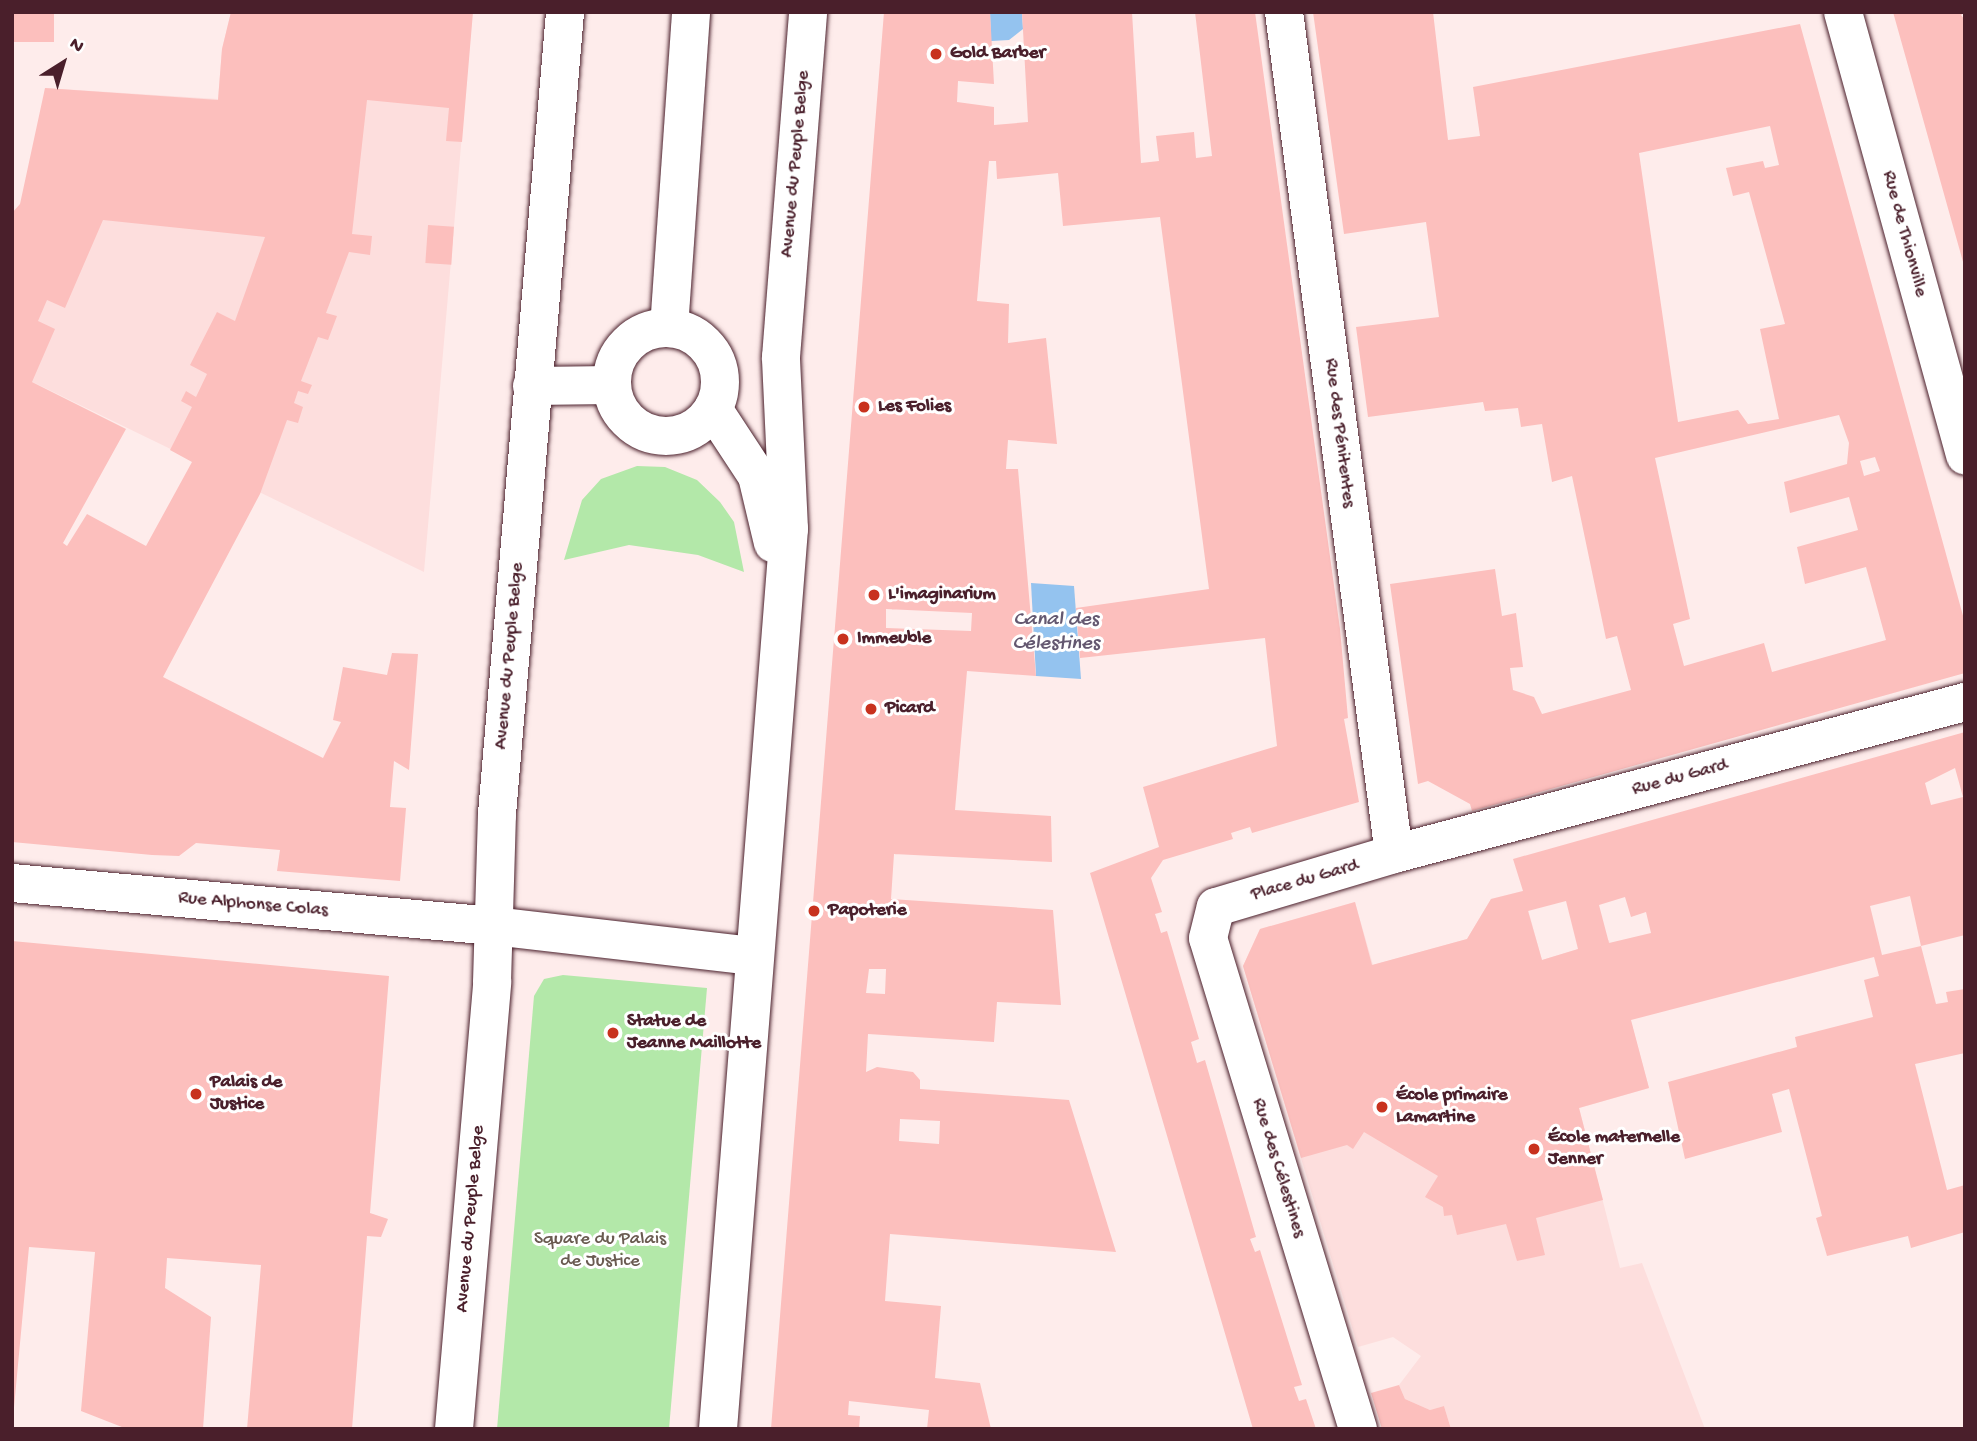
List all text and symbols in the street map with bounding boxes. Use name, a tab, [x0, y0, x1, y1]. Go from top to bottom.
north arrow	[28, 28, 98, 98]
text: N	[64, 33, 88, 59]
place label: Gold Barber	[950, 43, 1045, 65]
marker: Gold Barber	[928, 46, 944, 62]
street label: Avenue du Peuple Belge	[776, 70, 816, 258]
street label: Rue de Thionville	[1876, 168, 1932, 300]
street label: Rue des Pénitentes	[1319, 357, 1359, 509]
place label: Les Folies	[878, 396, 951, 418]
marker: Les Folies	[856, 399, 872, 415]
street label: Avenue du Peuple Belge	[490, 562, 530, 750]
place label: L'imaginarium	[888, 584, 996, 606]
marker: L'imaginarium	[866, 587, 882, 603]
water label: Canal des Célestines	[1012, 608, 1100, 658]
place label: Immeuble	[857, 628, 931, 650]
marker: Immeuble	[835, 631, 851, 647]
place label: Picard	[885, 698, 934, 720]
marker: Picard	[863, 701, 879, 717]
street label: Rue du Gard	[1630, 754, 1730, 802]
street label: Place du Gard	[1249, 855, 1361, 907]
street label: Rue Alphonse Colas	[177, 887, 329, 923]
place label: Papoterie	[828, 900, 906, 922]
marker: Papoterie	[806, 903, 822, 919]
place label: Statue de Jeanne Maillotte	[627, 1011, 761, 1055]
marker: Statue de Jeanne Maillotte	[605, 1025, 621, 1041]
place label: Palais de Justice	[210, 1072, 282, 1116]
place label: École primaire Lamartine	[1396, 1085, 1508, 1129]
marker: Palais de Justice	[188, 1086, 204, 1102]
street label: Rue des Célestines	[1246, 1096, 1310, 1240]
marker: École primaire Lamartine	[1374, 1099, 1390, 1115]
street label: Avenue du Peuple Belge	[451, 1125, 491, 1313]
place label: École maternelle Jenner	[1548, 1127, 1680, 1171]
marker: École maternelle Jenner	[1526, 1141, 1542, 1157]
park label: Square du Palais de Justice	[534, 1229, 666, 1273]

